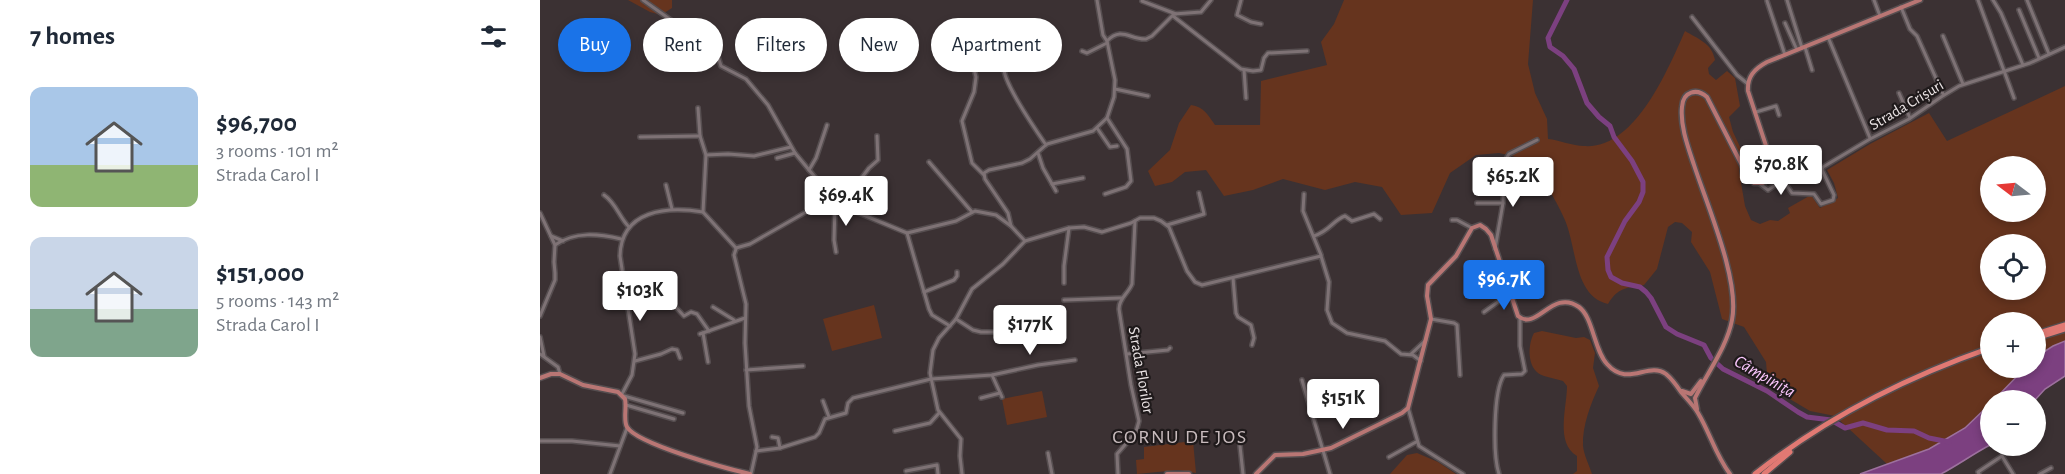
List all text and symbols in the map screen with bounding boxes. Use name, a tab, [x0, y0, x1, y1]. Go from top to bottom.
chip: Buy	[558, 18, 631, 72]
chip: Rent	[643, 18, 723, 72]
chip: Filters	[735, 18, 827, 72]
chip: New	[839, 18, 919, 72]
chip: Apartment	[931, 18, 1062, 72]
icon: filters	[477, 20, 510, 53]
text: 7 homes	[30, 23, 115, 49]
street label: Strada Crișuri	[1867, 77, 1947, 135]
text: $96,700	[216, 110, 297, 136]
icon: home	[78, 111, 150, 183]
text: 3 rooms · 101 m²	[216, 141, 339, 161]
pin: $70.8K	[1732, 145, 1830, 196]
text: $70.8K	[1754, 154, 1808, 174]
north arrow	[1980, 156, 2046, 222]
map controls	[1980, 156, 2046, 456]
pin: $65.2K	[1464, 157, 1562, 208]
text: Strada Carol I	[216, 165, 320, 185]
text: $65.2K	[1487, 166, 1539, 186]
pin: $69.4K	[797, 176, 895, 227]
text: $69.4K	[819, 185, 873, 205]
button: locate	[1980, 234, 2046, 300]
text: $151,000	[216, 260, 304, 286]
pin: $96.7K	[1455, 260, 1553, 311]
icon: home	[78, 261, 150, 333]
text: $96.7K	[1477, 269, 1531, 289]
pin: $103K	[598, 271, 682, 322]
text: $103K	[617, 280, 663, 300]
text: 5 rooms · 143 m²	[216, 291, 339, 311]
pin: $177K	[988, 305, 1072, 356]
button: +	[1980, 312, 2046, 378]
text: $177K	[1007, 314, 1053, 334]
text: Strada Carol I	[216, 315, 320, 335]
street label: Strada Florilor	[1126, 326, 1157, 416]
water label: Câmpinița	[1730, 352, 1798, 402]
pin: $151K	[1301, 379, 1385, 430]
text: $151K	[1321, 388, 1365, 408]
button: −	[1980, 390, 2046, 456]
district label: CORNU DE JOS	[1112, 427, 1248, 447]

